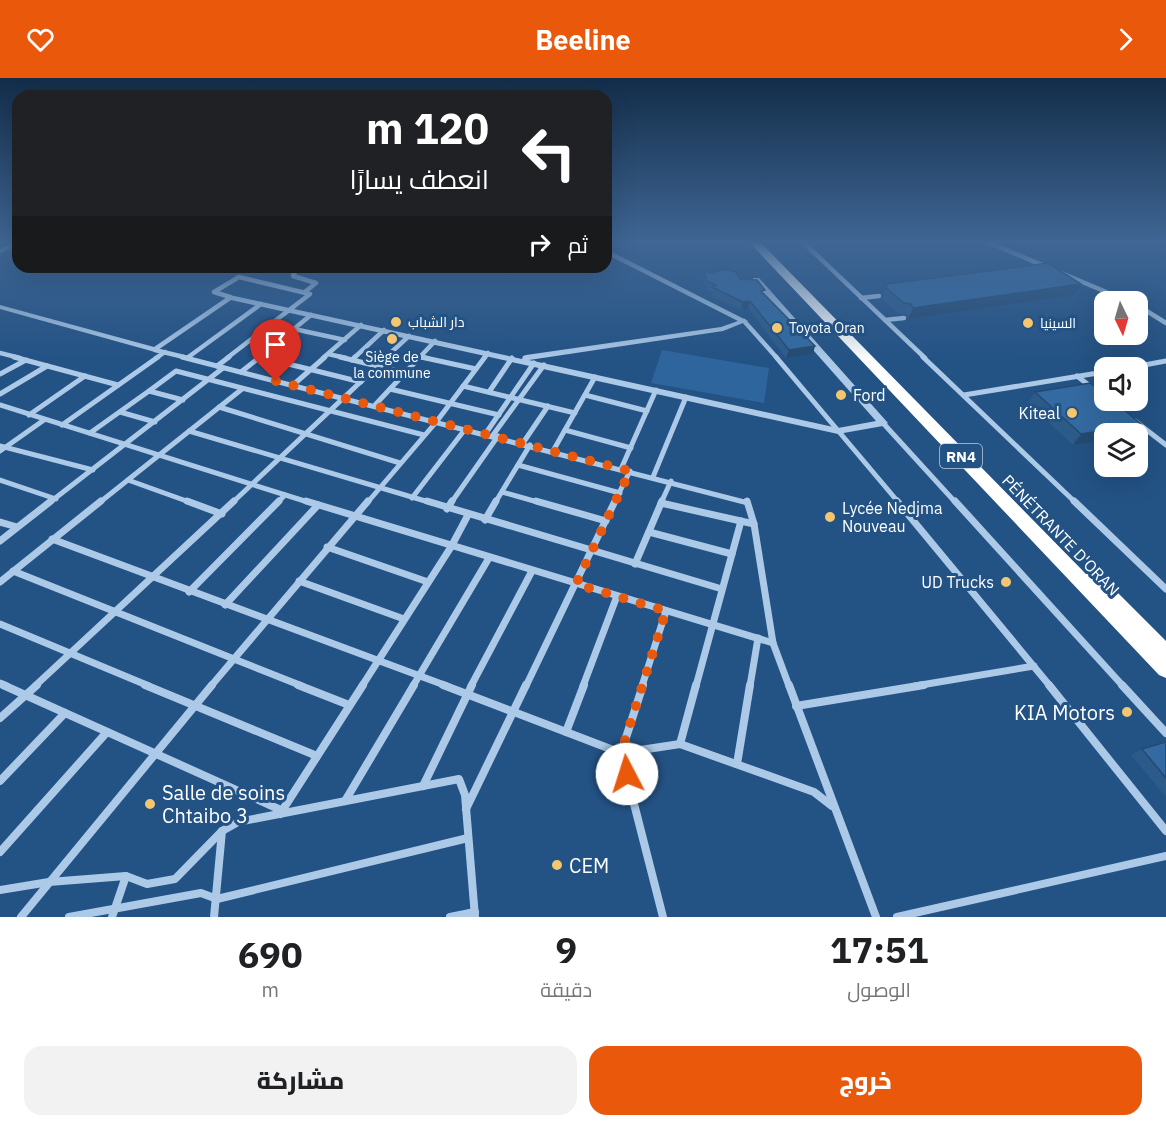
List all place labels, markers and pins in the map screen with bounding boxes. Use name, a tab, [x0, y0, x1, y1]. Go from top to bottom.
place label: دار الشباب	[408, 313, 464, 331]
place label: السينيا	[1040, 314, 1076, 332]
marker: دار الشباب	[389, 315, 403, 329]
marker: السينيا	[1021, 316, 1035, 330]
pin	[250, 319, 301, 381]
place label: Toyota Oran	[789, 319, 865, 337]
marker: Toyota Oran	[770, 321, 784, 335]
marker: Siège de la commune	[385, 332, 399, 346]
place label: Siège de la commune	[353, 348, 431, 382]
place label: Ford	[853, 385, 886, 405]
marker: Ford	[834, 388, 848, 402]
place label: Kiteal	[1019, 403, 1060, 423]
marker: Kiteal	[1065, 406, 1079, 420]
place label: Lycée Nedjma Nouveau	[842, 498, 943, 536]
marker: Lycée Nedjma Nouveau	[823, 510, 837, 524]
place label: UD Trucks	[921, 572, 994, 592]
marker: UD Trucks	[999, 575, 1013, 589]
place label: KIA Motors	[1014, 699, 1115, 726]
marker: KIA Motors	[1120, 705, 1134, 719]
place label: Salle de soins Chtaibo 3	[162, 779, 285, 829]
marker: Salle de soins Chtaibo 3	[143, 797, 157, 811]
place label: CEM	[569, 852, 609, 879]
marker: CEM	[550, 858, 564, 872]

